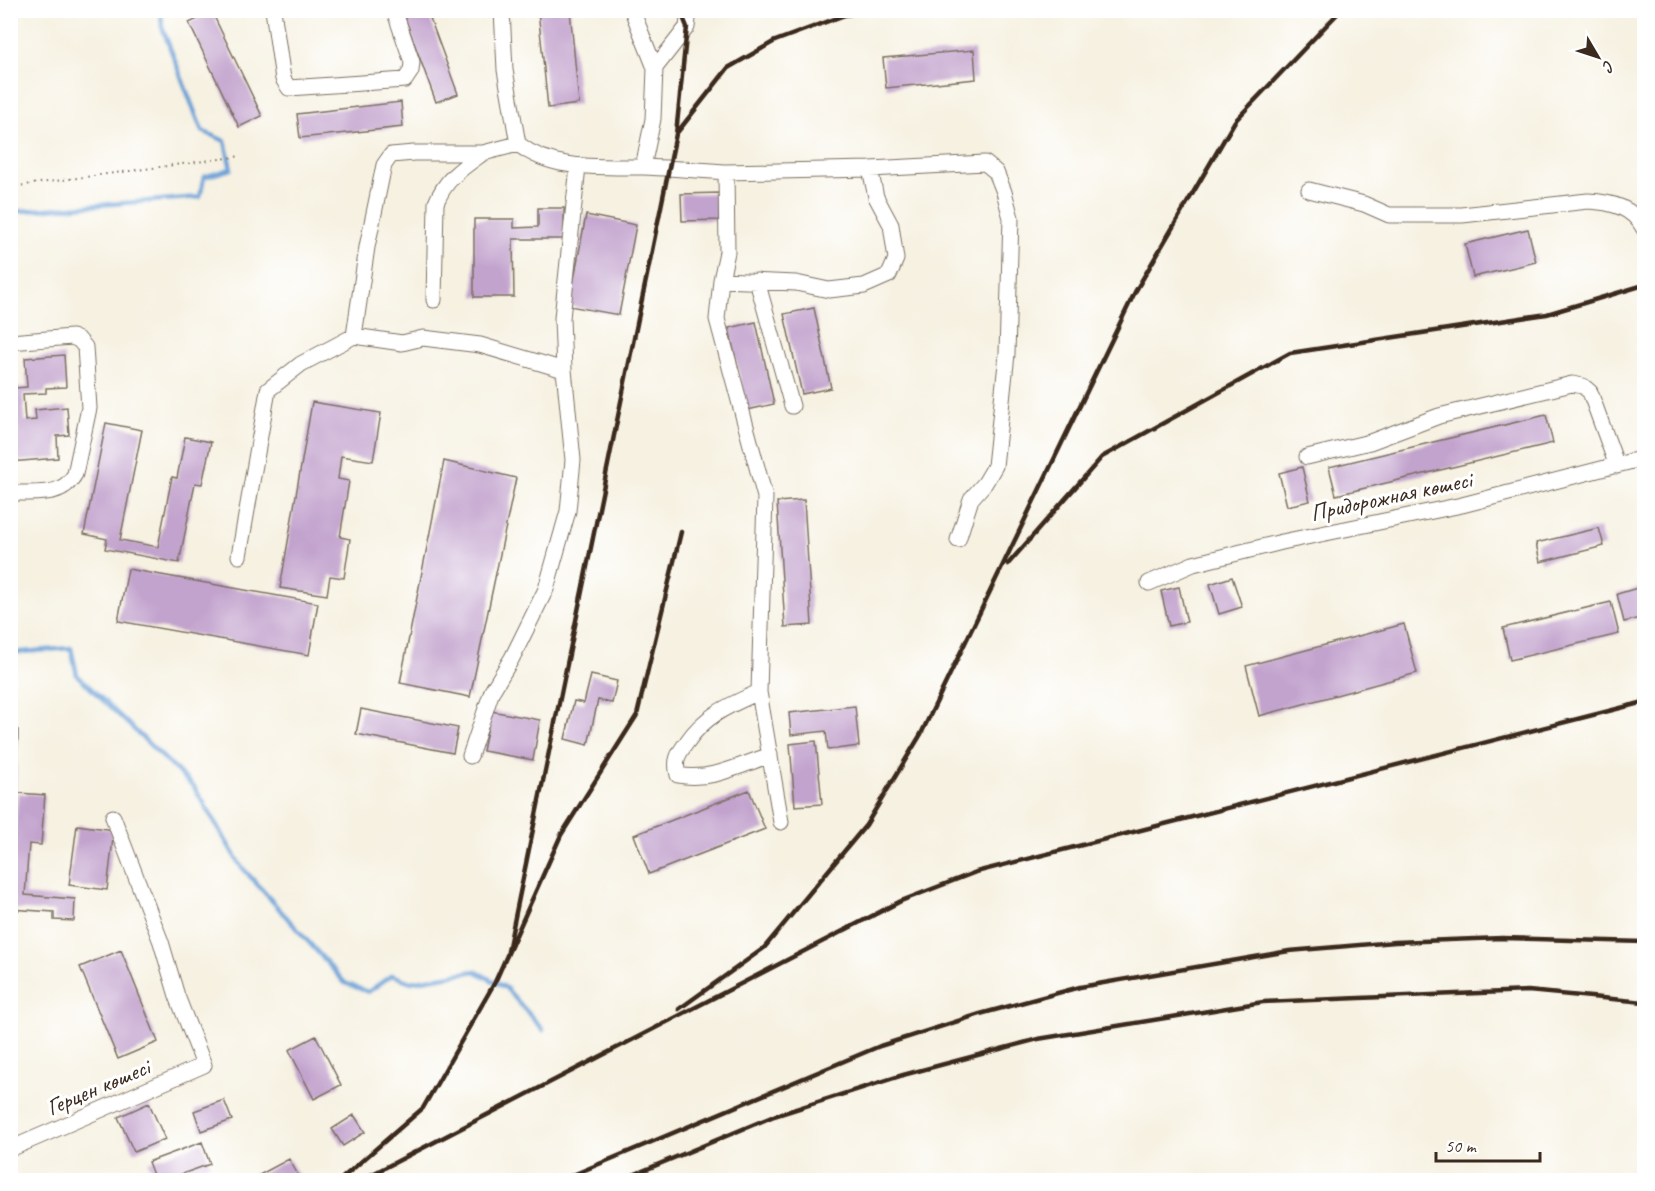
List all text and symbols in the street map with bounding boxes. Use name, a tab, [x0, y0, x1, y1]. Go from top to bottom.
north arrow	[1568, 27, 1628, 87]
text: С	[1597, 56, 1619, 77]
street label: Придорожная көшесі	[1308, 464, 1477, 528]
street label: Герцен көшесі	[42, 1051, 157, 1122]
scale bar	[1436, 1125, 1540, 1163]
text: 50 m	[1445, 1135, 1478, 1157]

